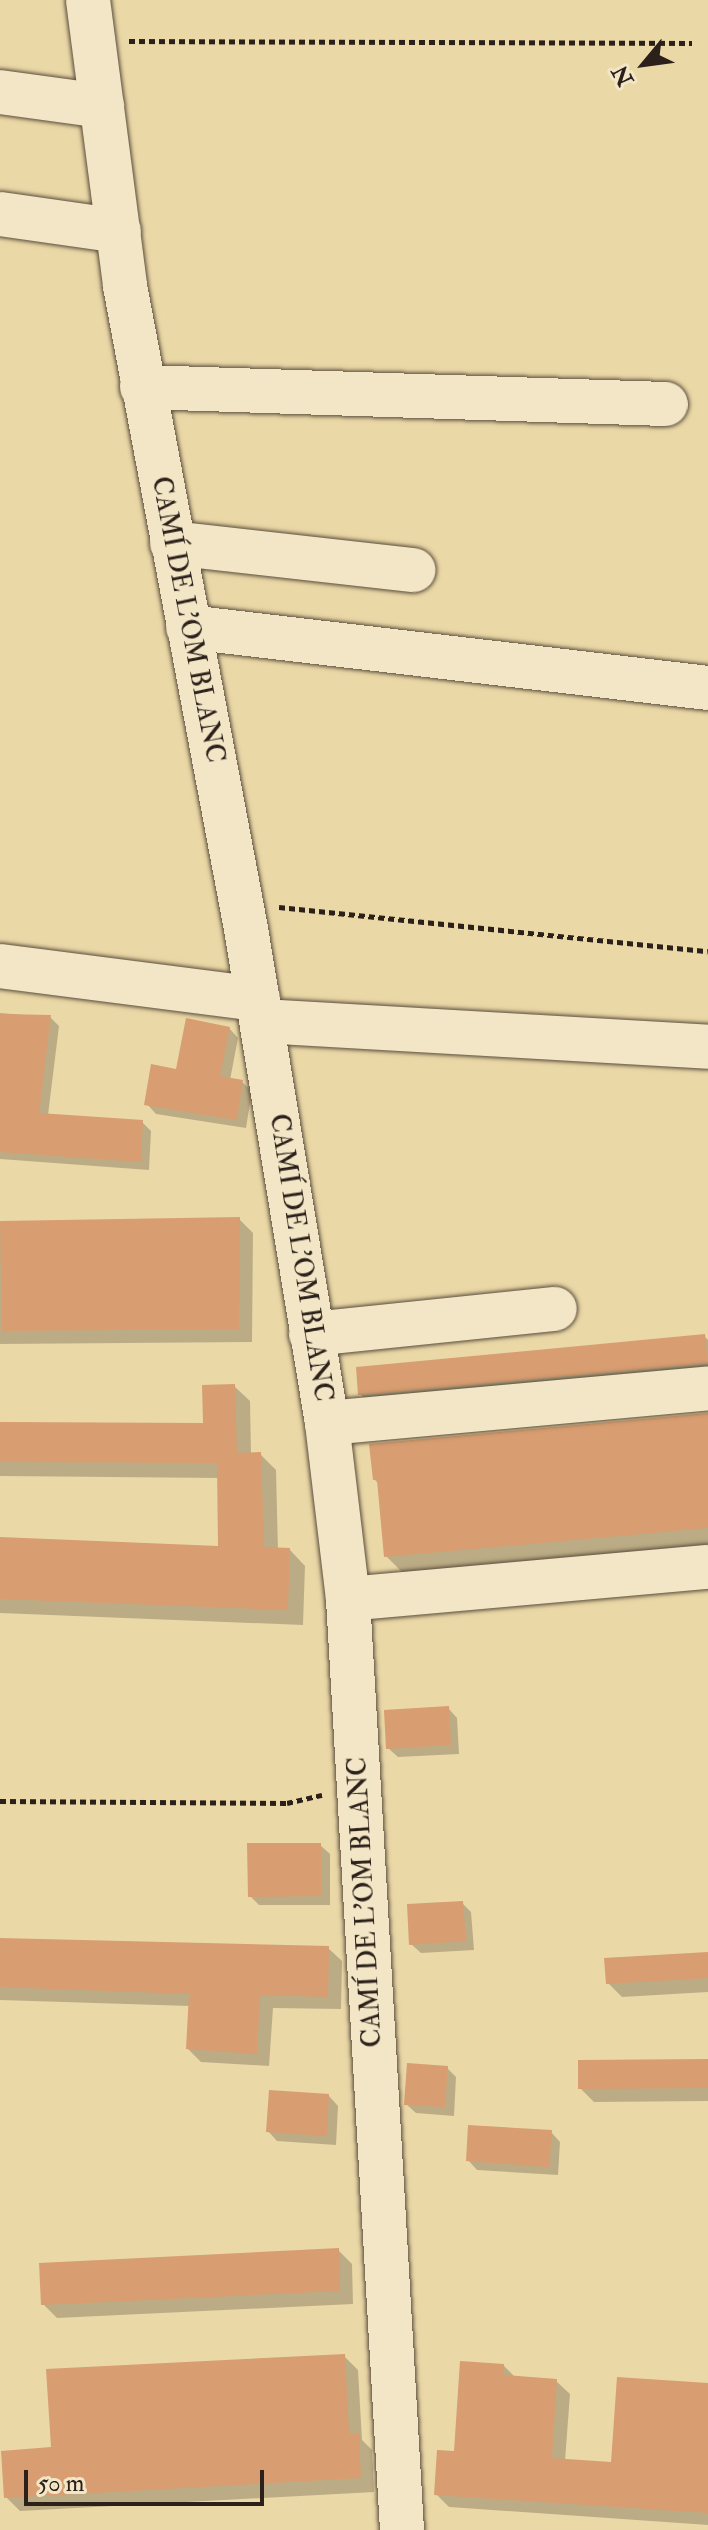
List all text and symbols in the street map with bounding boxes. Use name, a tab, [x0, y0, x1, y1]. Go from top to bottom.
north arrow	[604, 24, 684, 104]
text: N	[606, 60, 640, 91]
street label: CAMÍ DE L'OM BLANC	[144, 474, 230, 766]
street label: CAMÍ DE L'OM BLANC	[262, 1112, 338, 1404]
street label: CAMÍ DE L'OM BLANC	[343, 1756, 389, 2048]
scale bar	[28, 2454, 268, 2504]
text: 50 m	[38, 2468, 84, 2499]

